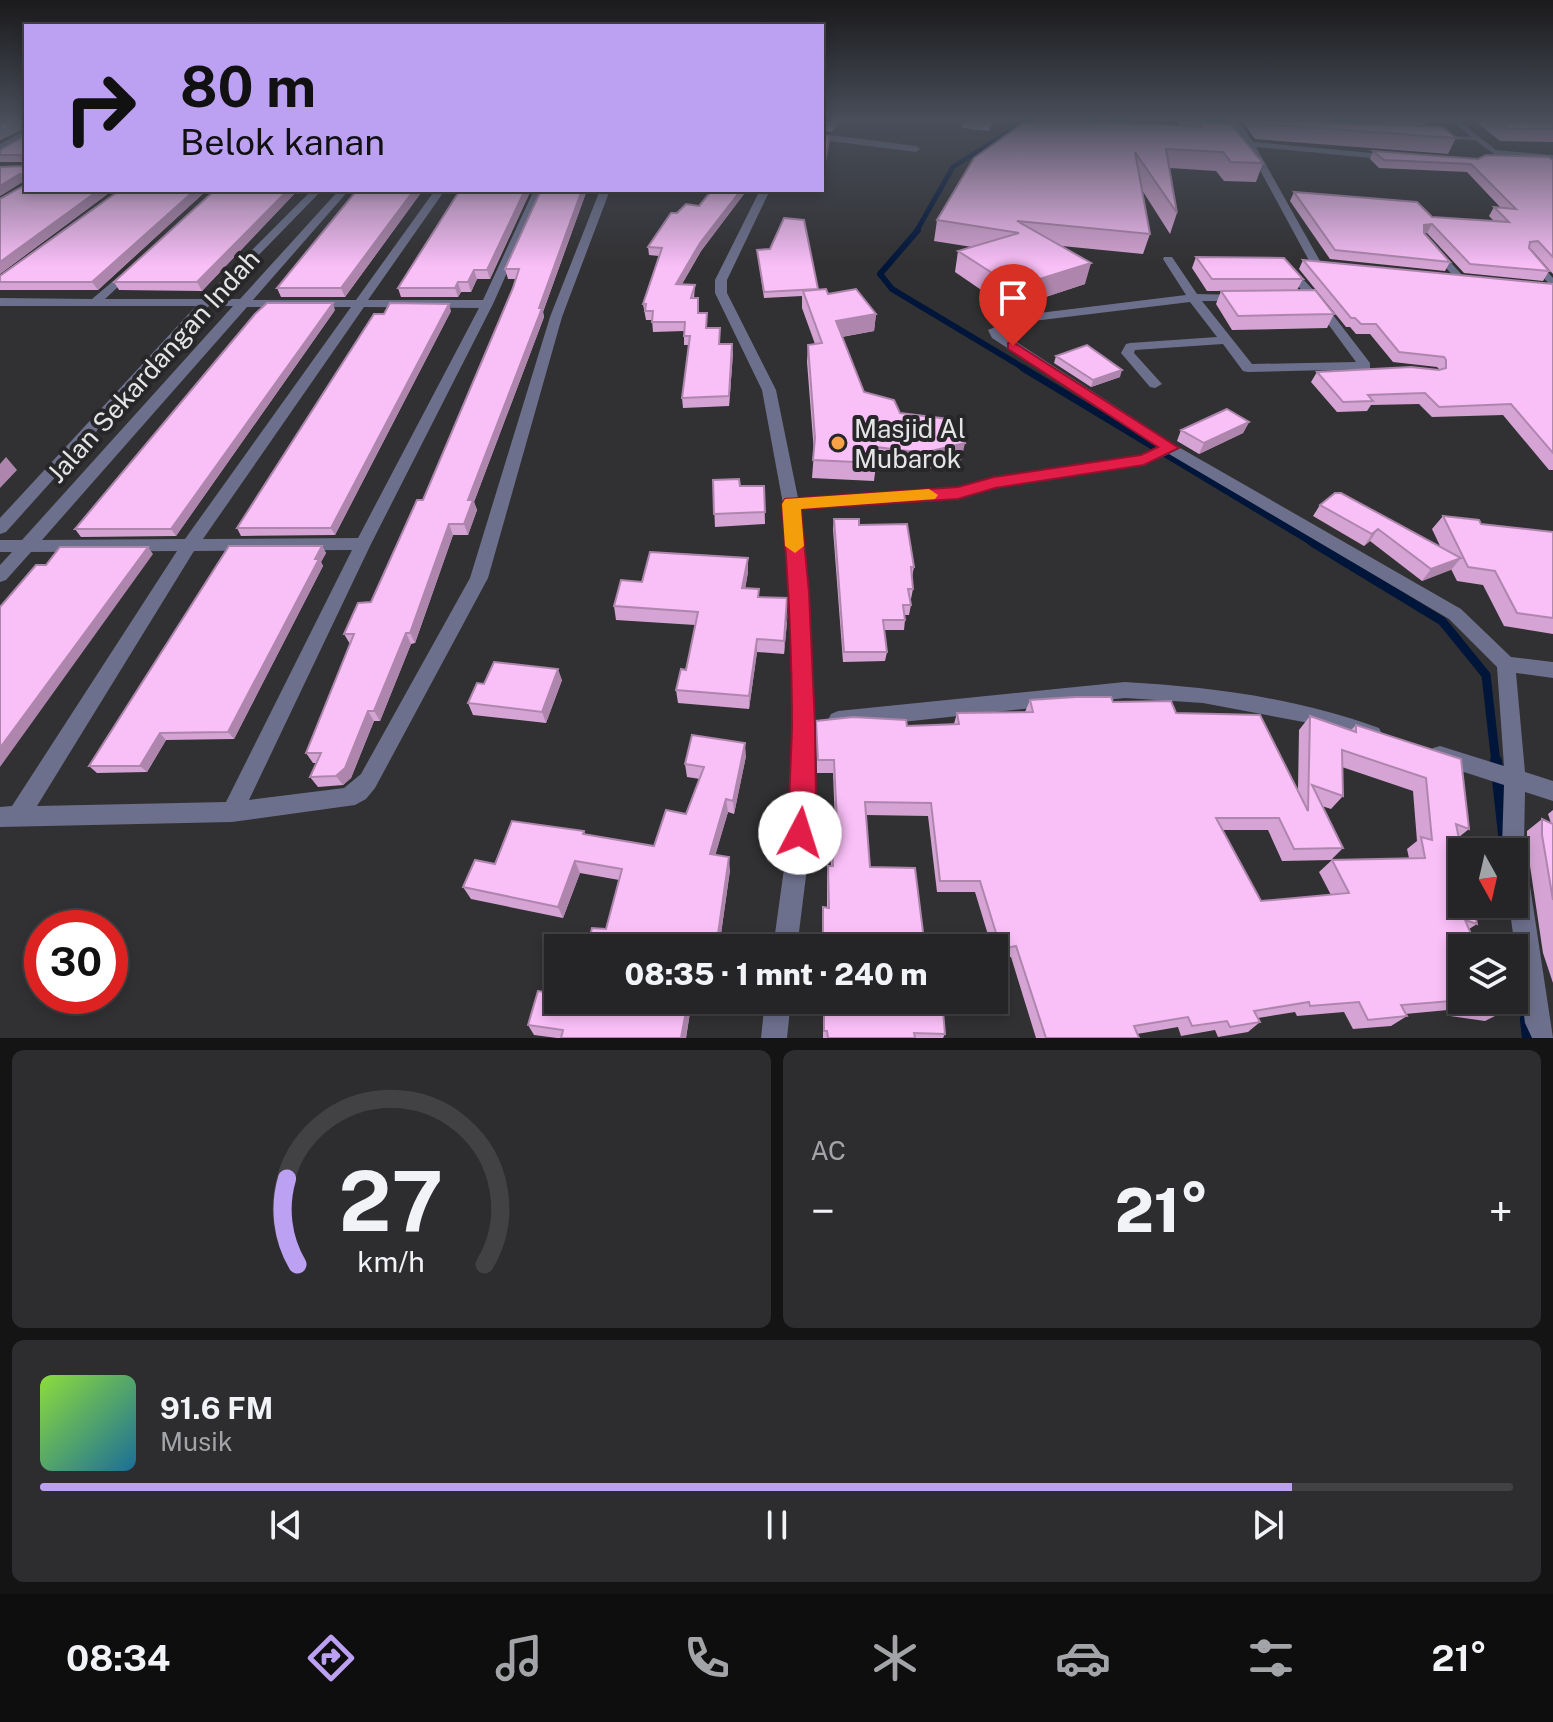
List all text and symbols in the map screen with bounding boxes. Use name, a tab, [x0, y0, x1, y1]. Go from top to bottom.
text: 80 m	[180, 54, 316, 120]
icon: right	[48, 56, 152, 160]
text: Belok kanan	[180, 121, 385, 163]
street label: Jalan Sekardangan Indah	[40, 243, 266, 489]
pin	[979, 264, 1047, 346]
icon: arrive	[991, 276, 1035, 320]
place label: Masjid Al Mubarok	[854, 413, 966, 474]
marker: Masjid Al Mubarok	[829, 434, 847, 452]
position arrow	[758, 791, 842, 875]
north arrow	[1448, 838, 1528, 918]
map controls	[1448, 838, 1528, 1014]
speed limit sign: 30	[24, 910, 128, 1014]
button: layers	[1448, 934, 1528, 1014]
text: 08:35 · 1 mnt · 240 m	[624, 956, 928, 992]
text: AC	[811, 1135, 846, 1166]
text: 27	[339, 1152, 444, 1250]
text: 21°	[1115, 1175, 1209, 1246]
text: −	[811, 1185, 835, 1237]
text: +	[1489, 1185, 1513, 1237]
text: km/h	[358, 1245, 425, 1278]
text: 91.6 FM	[160, 1390, 273, 1426]
text: Musik	[160, 1426, 232, 1457]
icon: previous	[264, 1503, 308, 1547]
icon: pause	[755, 1503, 799, 1547]
icon: next	[1246, 1503, 1290, 1547]
icon: directions	[303, 1630, 359, 1686]
icon: music	[491, 1630, 547, 1686]
icon: phone	[679, 1630, 735, 1686]
icon: climate	[867, 1630, 923, 1686]
icon: car	[1055, 1630, 1111, 1686]
icon: filters	[1243, 1630, 1299, 1686]
text: 08:34	[66, 1637, 170, 1679]
text: 21°	[1432, 1637, 1487, 1679]

